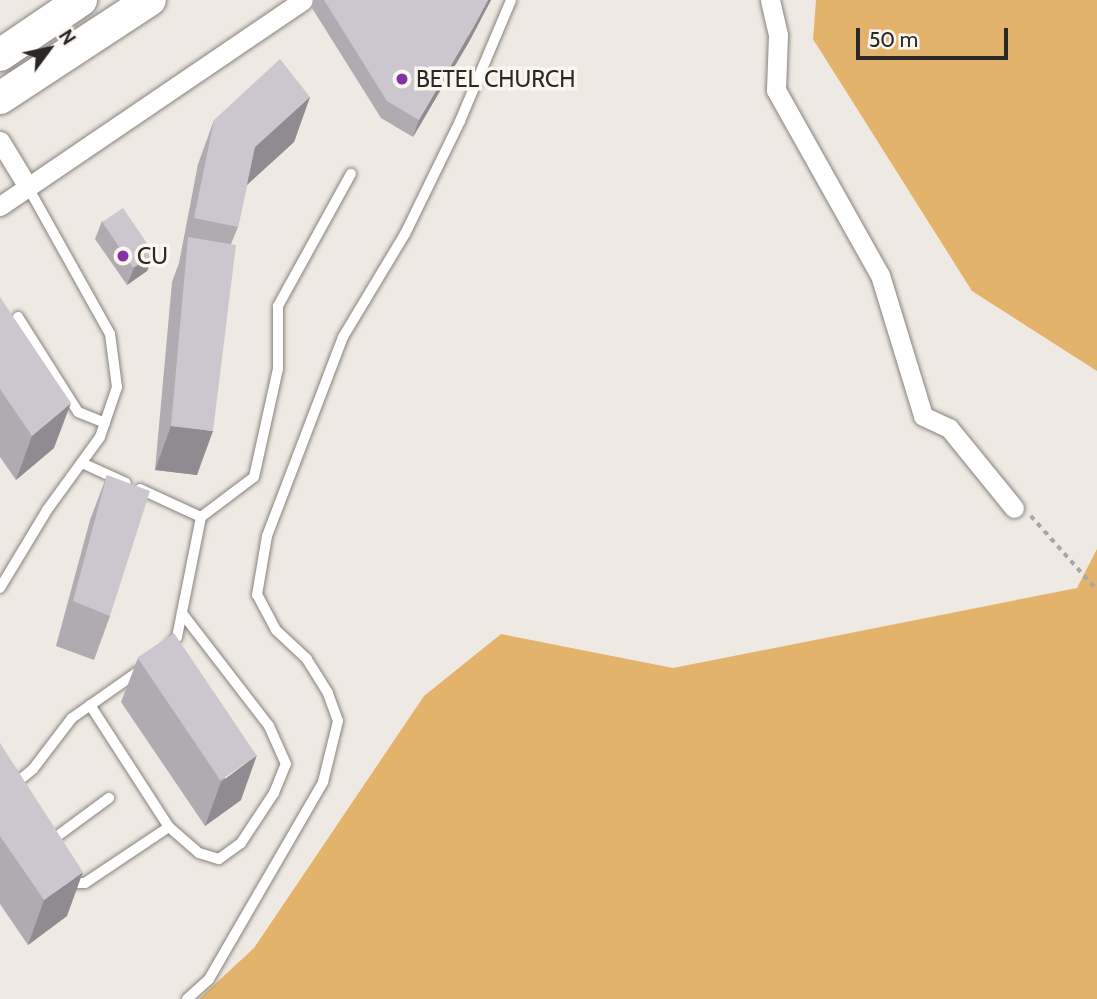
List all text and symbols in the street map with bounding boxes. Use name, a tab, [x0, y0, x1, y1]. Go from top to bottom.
north arrow	[14, 14, 84, 84]
scale bar	[859, 14, 1011, 58]
text: N	[54, 25, 80, 49]
text: 50 m	[869, 27, 918, 52]
place label: BETEL CHURCH	[416, 65, 576, 93]
marker: BETEL CHURCH	[394, 71, 410, 87]
place label: CU	[137, 242, 168, 270]
marker: CU	[115, 248, 131, 264]

